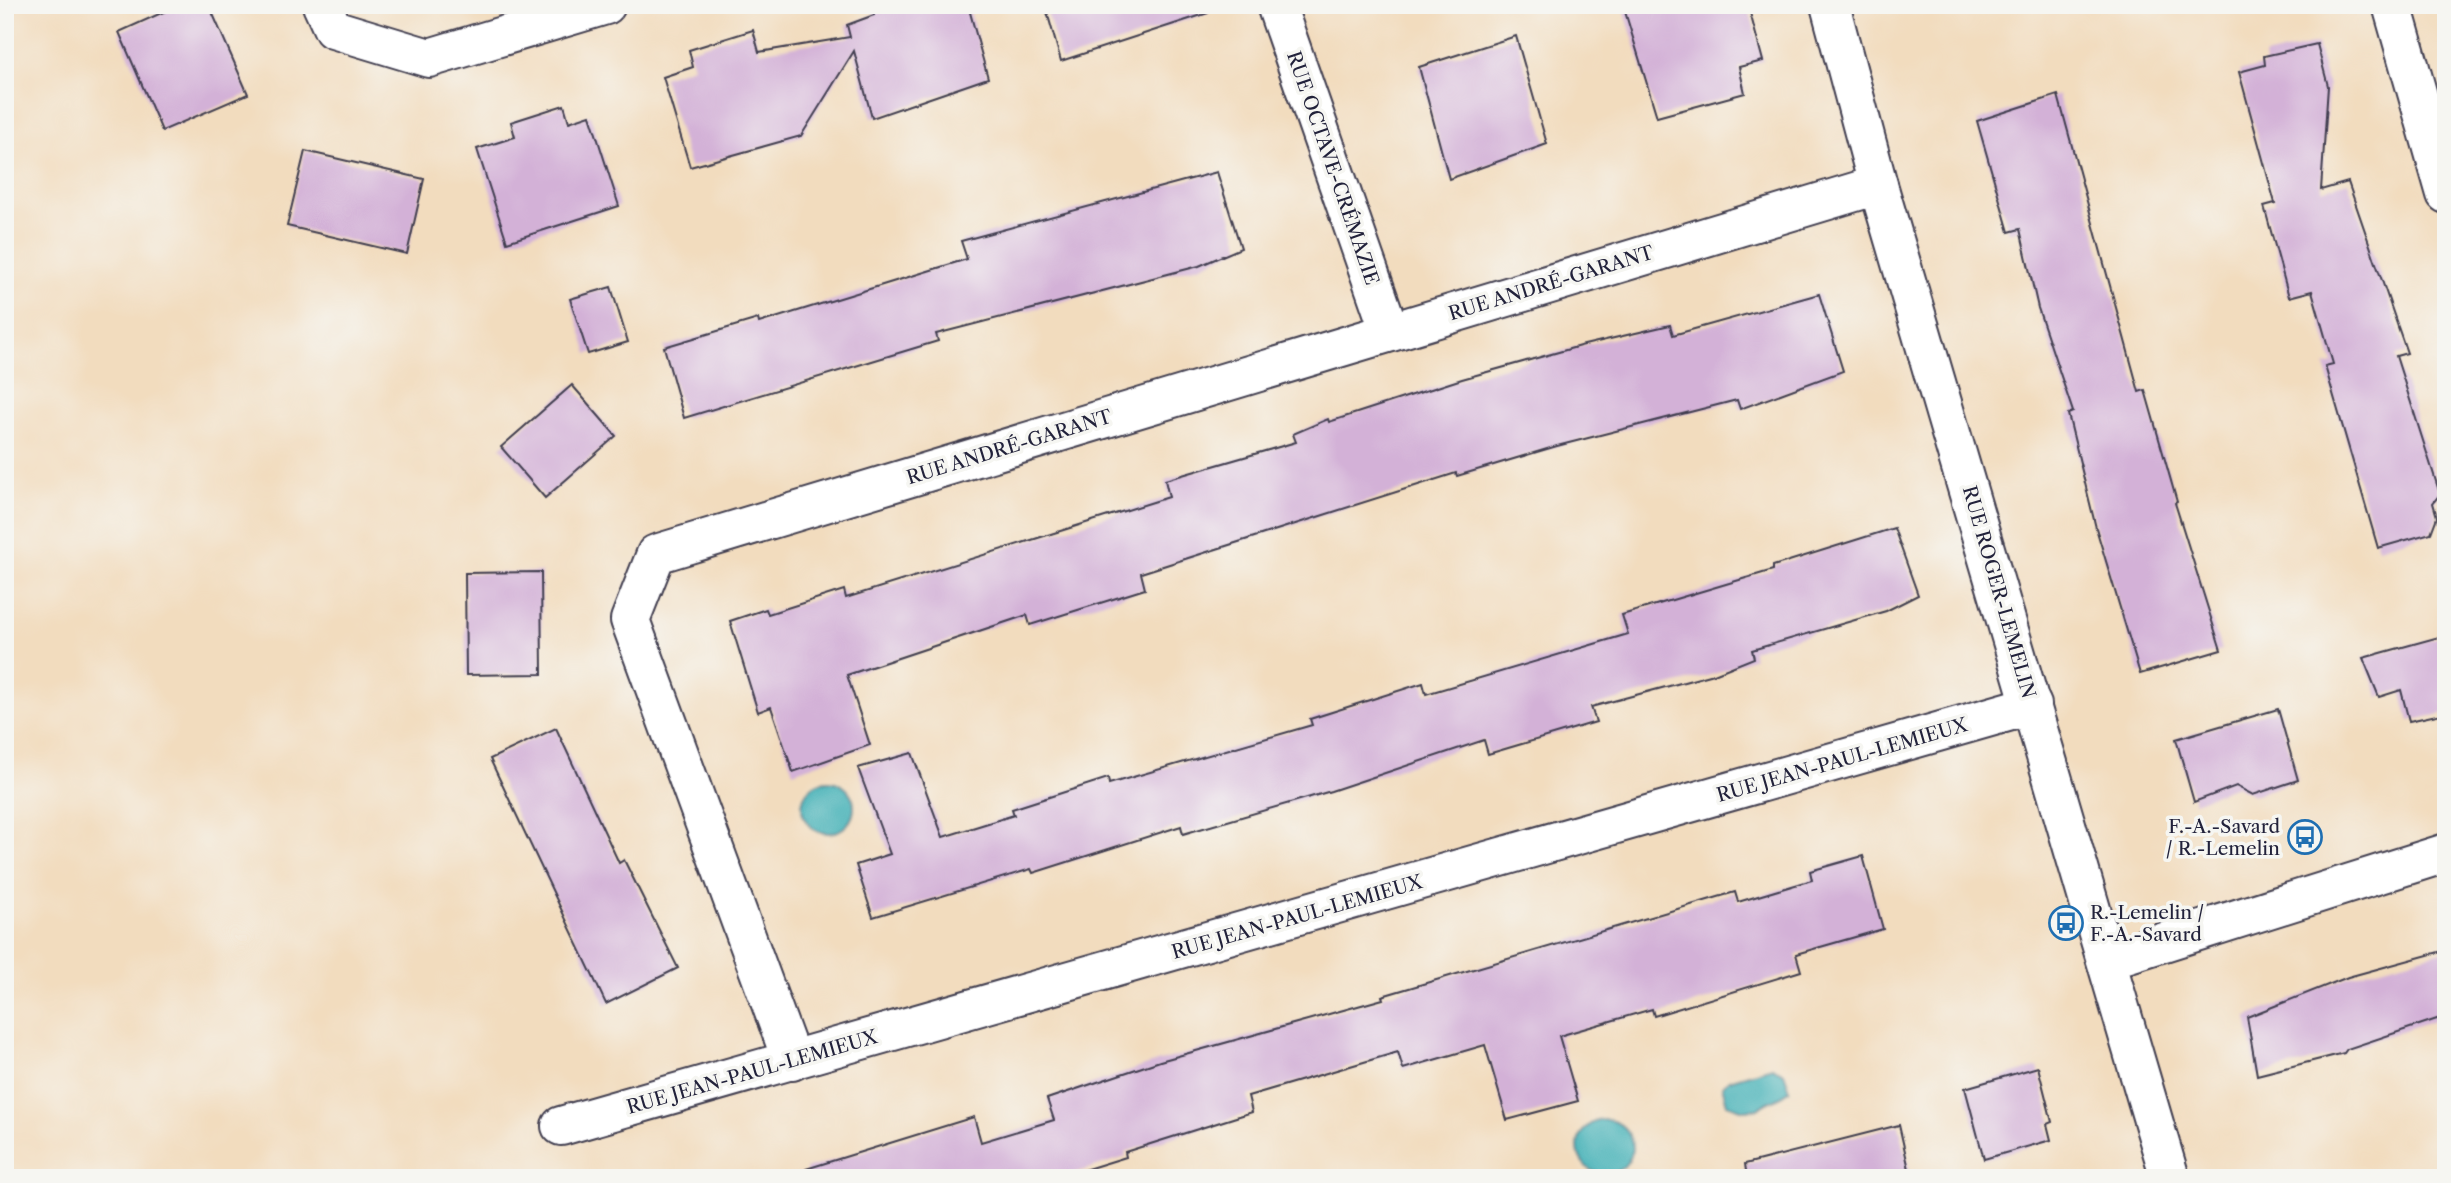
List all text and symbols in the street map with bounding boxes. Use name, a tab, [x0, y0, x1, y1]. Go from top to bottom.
street label: RUE OCTAVE-CRÉMAZIE	[1282, 48, 1384, 288]
street label: RUE ANDRÉ-GARANT	[1446, 241, 1657, 325]
street label: RUE ANDRÉ-GARANT	[904, 405, 1115, 489]
street label: RUE ROGER-LEMELIN	[1958, 483, 2040, 701]
street label: RUE JEAN-PAUL-LEMIEUX	[1714, 713, 1971, 807]
place label: F.-A.-Savard / R.-Lemelin	[2166, 815, 2280, 860]
bus stop icon: F.-A.-Savard / R.-Lemelin	[2286, 818, 2324, 856]
street label: RUE JEAN-PAUL-LEMIEUX	[1169, 870, 1426, 964]
place label: R.-Lemelin / F.-A.-Savard	[2090, 901, 2204, 946]
bus stop icon: R.-Lemelin / F.-A.-Savard	[2047, 904, 2085, 942]
street label: RUE JEAN-PAUL-LEMIEUX	[624, 1025, 881, 1119]

